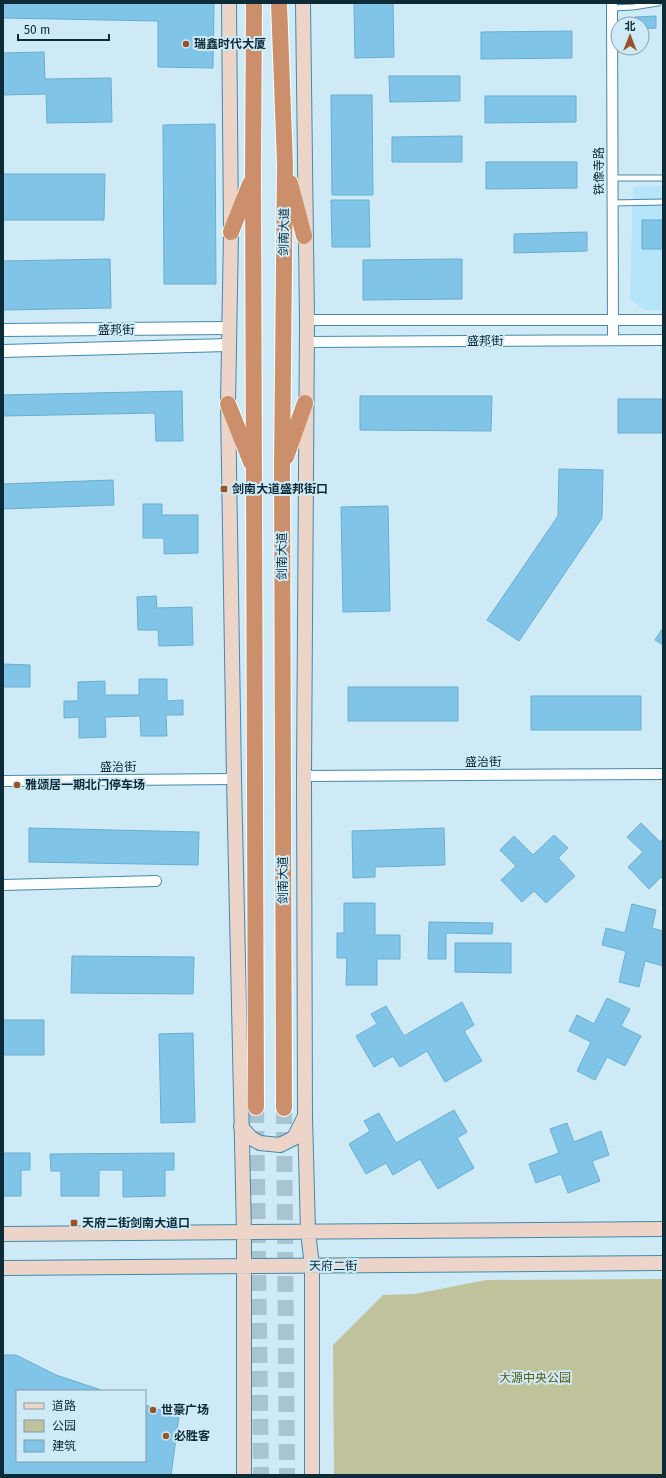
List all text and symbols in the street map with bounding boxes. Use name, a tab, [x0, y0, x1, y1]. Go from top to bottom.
scale bar	[18, 16, 109, 42]
north arrow	[610, 16, 650, 56]
text: 北	[625, 20, 636, 33]
text: 50 m	[24, 23, 50, 37]
place label: 瑞鑫时代大厦	[194, 37, 266, 51]
marker: 瑞鑫时代大厦	[181, 39, 191, 49]
street label: 铁像寺路	[592, 147, 606, 195]
street label: 剑南大道	[277, 208, 291, 256]
street label: 盛邦街	[98, 323, 134, 337]
street label: 盛邦街	[467, 334, 503, 348]
place label: 剑南大道盛邦街口	[232, 482, 328, 496]
marker: 剑南大道盛邦街口	[219, 484, 229, 494]
street label: 剑南大道	[275, 532, 289, 580]
street label: 盛治街	[465, 755, 501, 769]
street label: 盛治街	[100, 760, 136, 774]
place label: 雅颂居一期北门停车场	[25, 778, 145, 792]
marker: 雅颂居一期北门停车场	[12, 780, 22, 790]
street label: 剑南大道	[276, 856, 290, 904]
place label: 天府二街剑南大道口	[82, 1216, 190, 1230]
marker: 天府二街剑南大道口	[69, 1218, 79, 1228]
street label: 天府二街	[309, 1259, 357, 1273]
park label: 大源中央公园	[499, 1371, 571, 1385]
legend	[16, 1390, 146, 1462]
text: 道路	[52, 1399, 76, 1413]
place label: 世豪广场	[161, 1403, 209, 1417]
marker: 世豪广场	[148, 1405, 158, 1415]
text: 公园	[52, 1419, 76, 1433]
place label: 必胜客	[174, 1429, 210, 1443]
marker: 必胜客	[161, 1431, 171, 1441]
text: 建筑	[52, 1439, 76, 1453]

